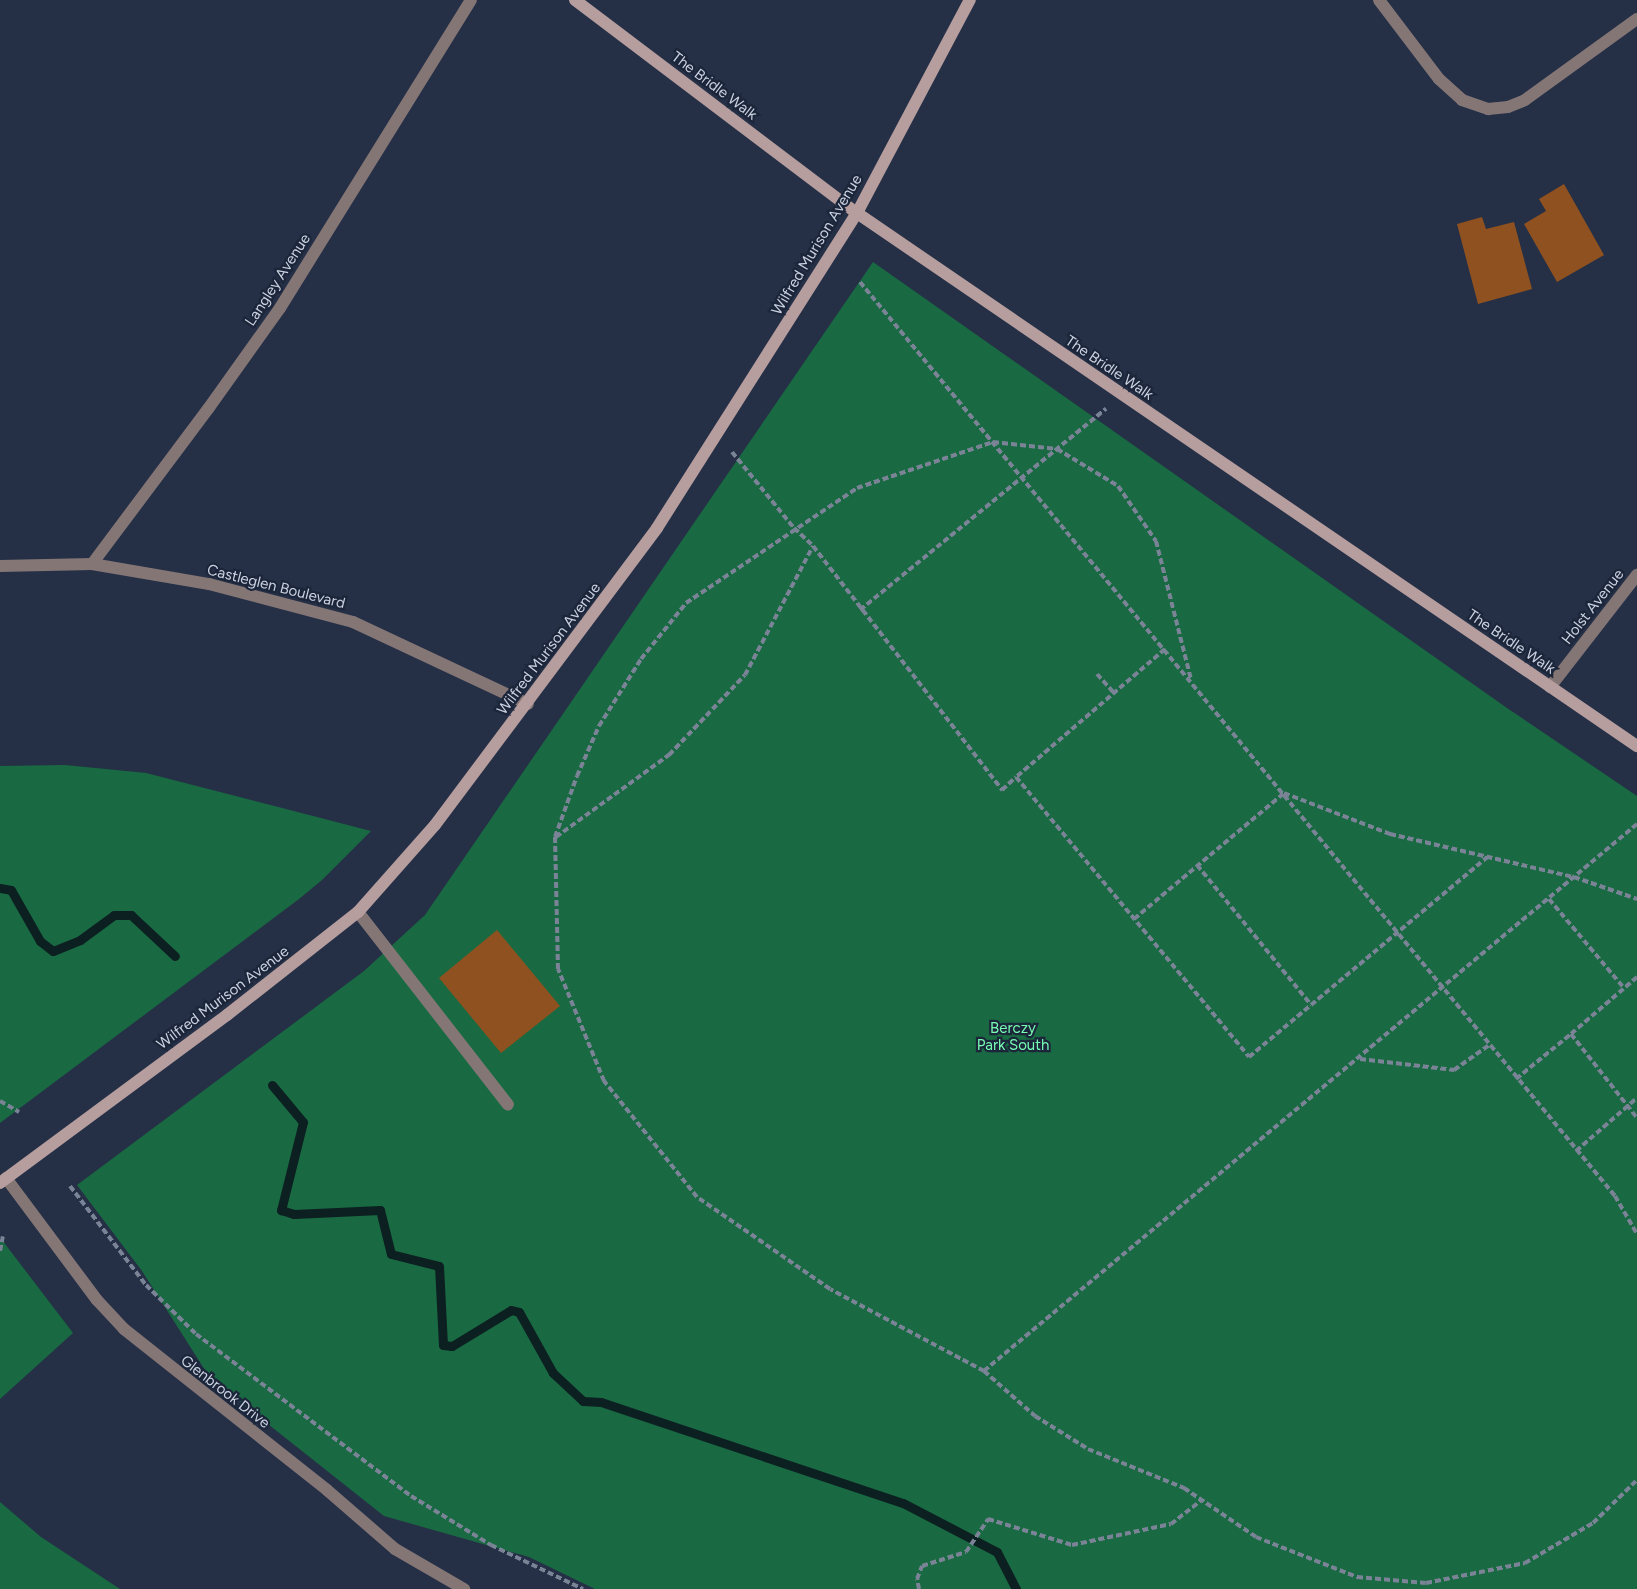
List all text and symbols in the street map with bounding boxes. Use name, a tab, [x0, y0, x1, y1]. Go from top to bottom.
street label: The Bridle Walk	[668, 48, 760, 124]
street label: Wilfred Murison Avenue	[768, 172, 866, 318]
street label: Langley Avenue	[242, 231, 314, 329]
street label: The Bridle Walk	[1062, 332, 1156, 404]
street label: Castleglen Boulevard	[205, 561, 347, 613]
street label: Holst Avenue	[1558, 566, 1628, 648]
street label: Wilfred Murison Avenue	[493, 579, 605, 719]
street label: The Bridle Walk	[1464, 606, 1558, 678]
street label: Wilfred Murison Avenue	[153, 942, 293, 1054]
park label: Berczy Park South	[977, 1019, 1049, 1054]
street label: Glenbrook Drive	[177, 1352, 273, 1432]

